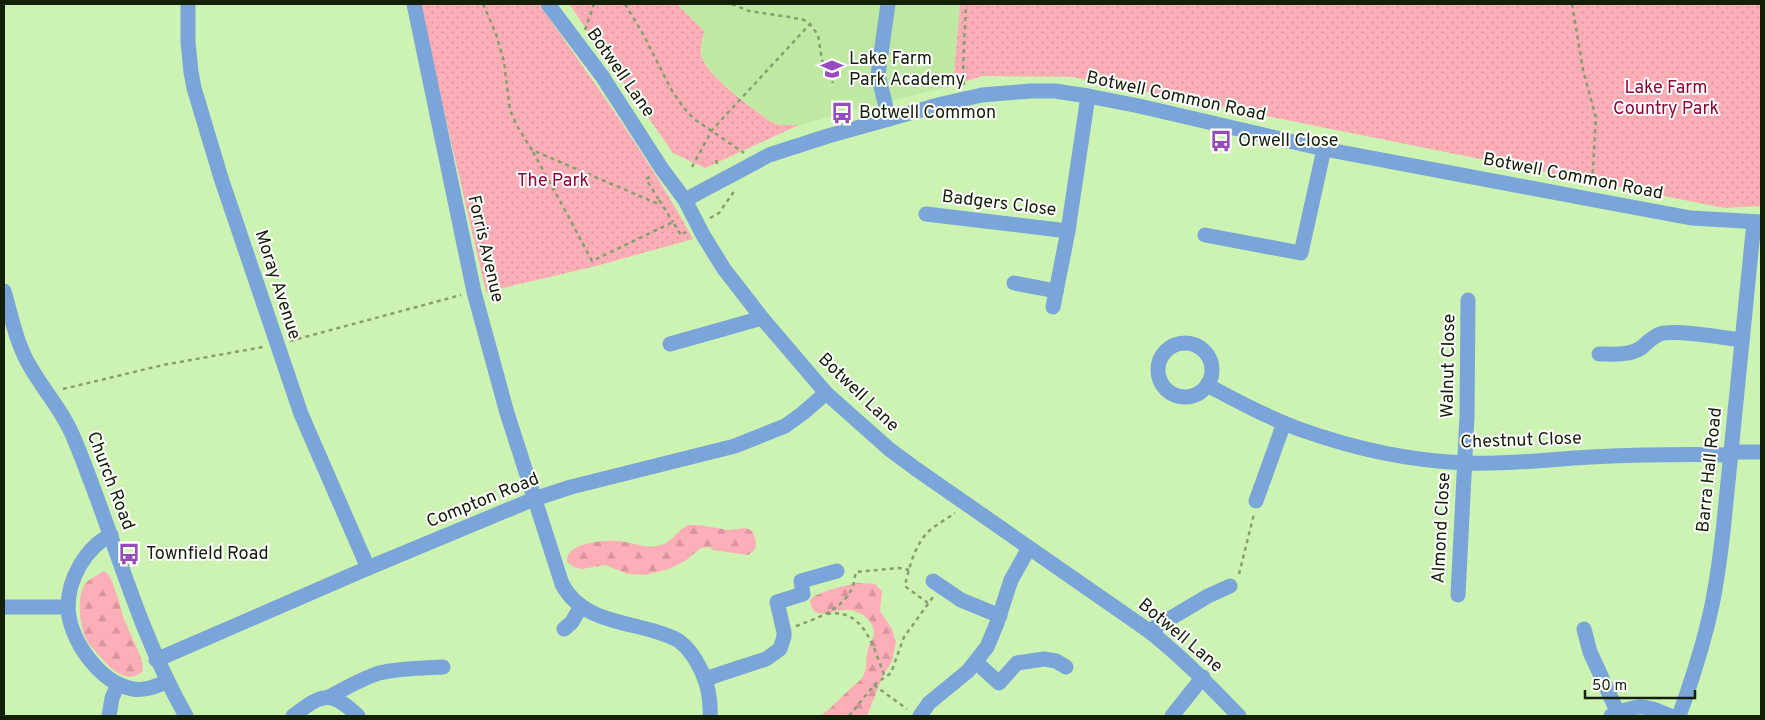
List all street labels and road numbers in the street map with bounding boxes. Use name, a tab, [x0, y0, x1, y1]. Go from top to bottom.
street label: Botwell Lane	[581, 24, 659, 122]
street label: Botwell Common Road	[1084, 67, 1268, 127]
street label: Botwell Common Road	[1481, 148, 1665, 206]
street label: Badgers Close	[940, 186, 1058, 222]
street label: Forris Avenue	[462, 193, 508, 305]
street label: Moray Avenue	[248, 227, 306, 343]
street label: Walnut Close	[1437, 314, 1461, 418]
street label: Botwell Lane	[813, 349, 903, 437]
street label: Barra Hall Road	[1692, 406, 1728, 534]
street label: Chestnut Close	[1460, 427, 1582, 455]
street label: Church Road	[81, 429, 139, 533]
street label: Compton Road	[423, 468, 543, 534]
street label: Almond Close	[1428, 472, 1456, 584]
street label: Botwell Lane	[1133, 594, 1227, 678]

